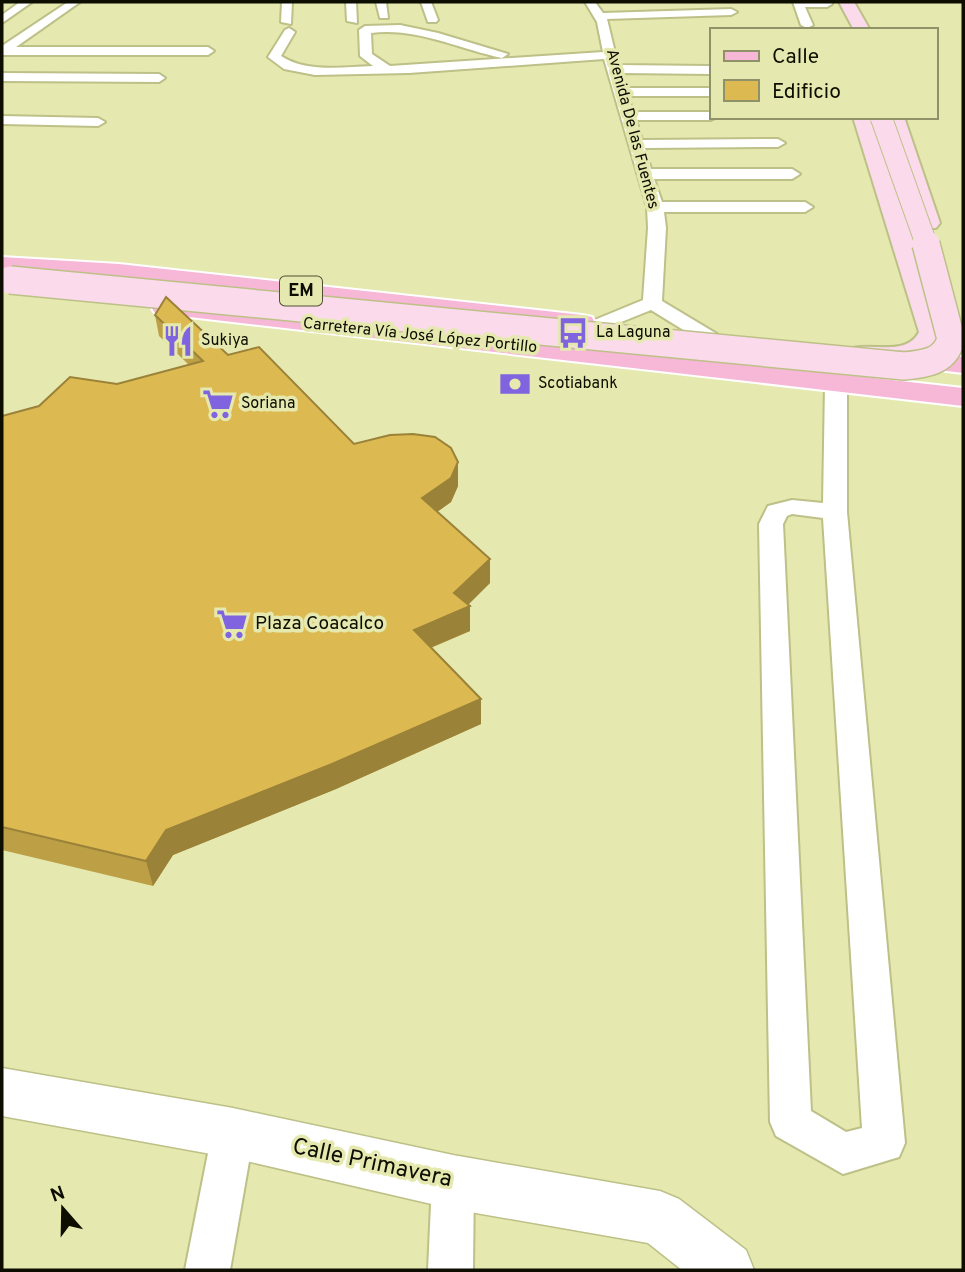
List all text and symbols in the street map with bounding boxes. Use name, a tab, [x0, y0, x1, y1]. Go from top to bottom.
legend	[710, 28, 937, 119]
text: Calle	[772, 44, 819, 71]
street label: Avenida De las Fuentes	[601, 47, 663, 211]
text: Edificio	[772, 79, 841, 106]
road number: EM	[280, 276, 322, 306]
street label: Carretera Vía José López Portillo	[302, 314, 538, 358]
bus stop icon: La Laguna	[556, 316, 590, 350]
place label: La Laguna	[596, 323, 670, 343]
restaurant icon: Sukiya	[161, 324, 195, 358]
place label: Sukiya	[201, 331, 249, 351]
bank icon: Scotiabank	[498, 367, 532, 401]
place label: Scotiabank	[538, 374, 618, 394]
supermarket icon: Soriana	[201, 387, 235, 421]
place label: Soriana	[241, 394, 295, 414]
supermarket icon: Plaza Coacalco	[215, 607, 249, 641]
place label: Plaza Coacalco	[255, 612, 384, 636]
street label: Calle Primavera	[290, 1133, 454, 1195]
north arrow	[28, 1174, 98, 1244]
text: N	[47, 1181, 68, 1209]

